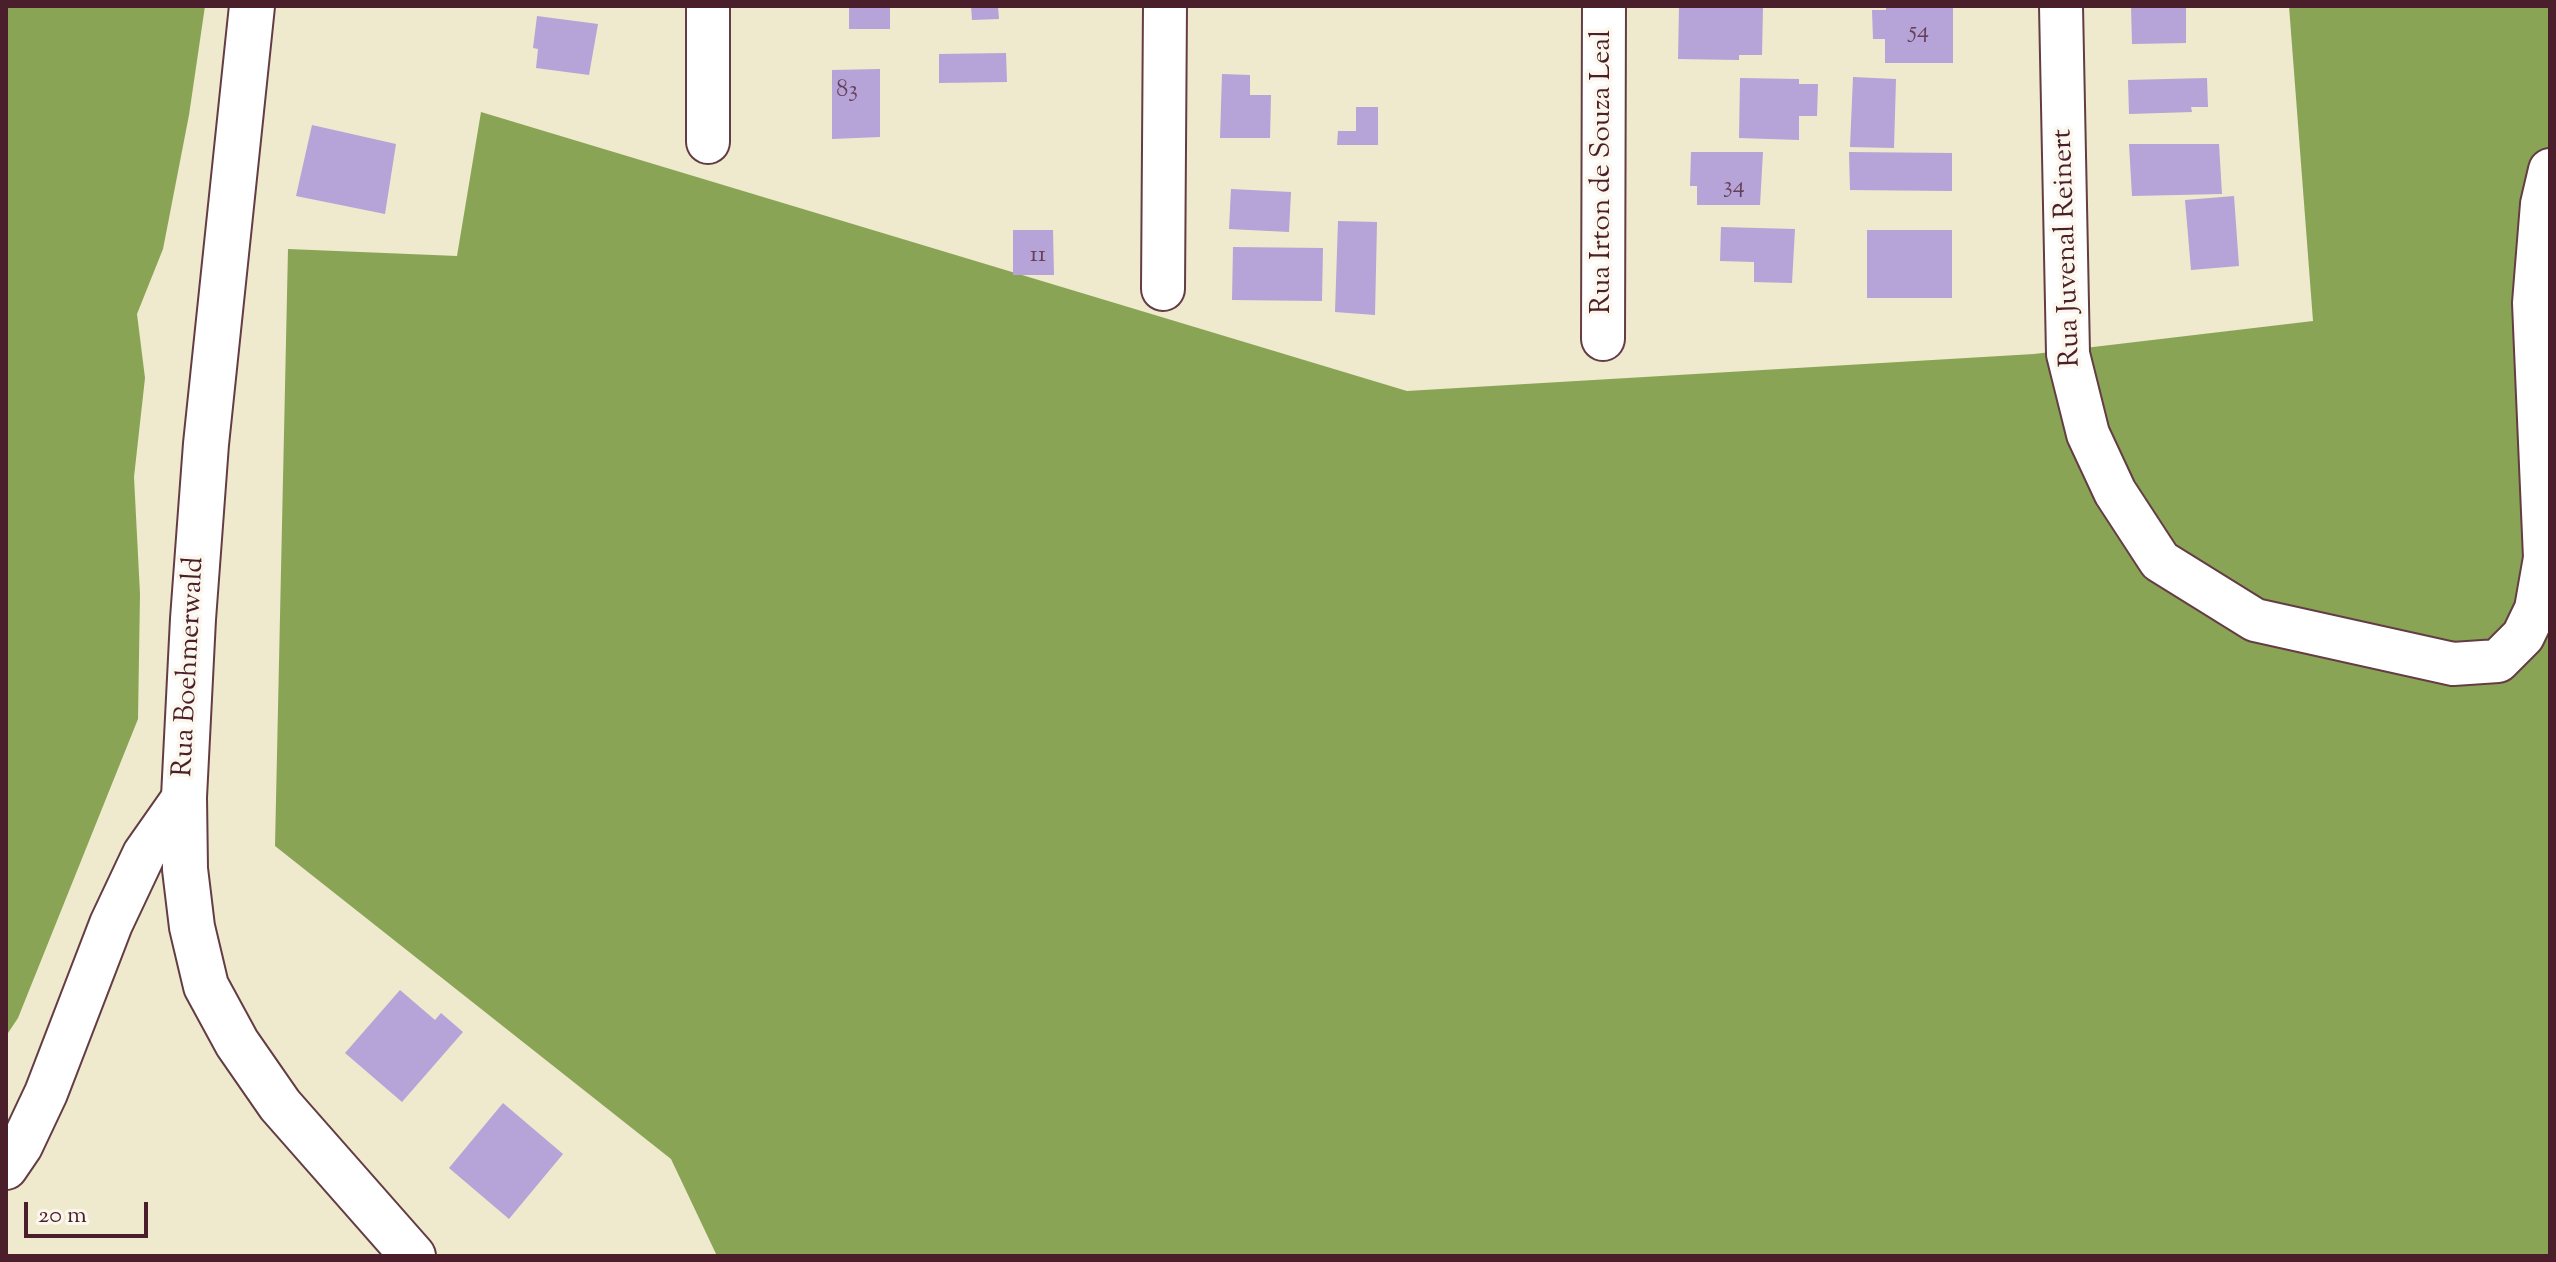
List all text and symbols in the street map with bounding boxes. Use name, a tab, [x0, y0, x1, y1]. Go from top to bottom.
house number: 54	[1909, 19, 1929, 47]
street label: Rua Irton de Souza Leal	[1587, 30, 1621, 314]
house number: 83	[836, 78, 858, 106]
street label: Rua Juvenal Reinert	[2048, 128, 2090, 368]
house number: 34	[1723, 174, 1745, 202]
house number: 11	[1030, 243, 1046, 271]
street label: Rua Boehmerwald	[168, 556, 214, 778]
scale bar	[28, 1186, 152, 1236]
text: 20 m	[38, 1199, 87, 1233]

